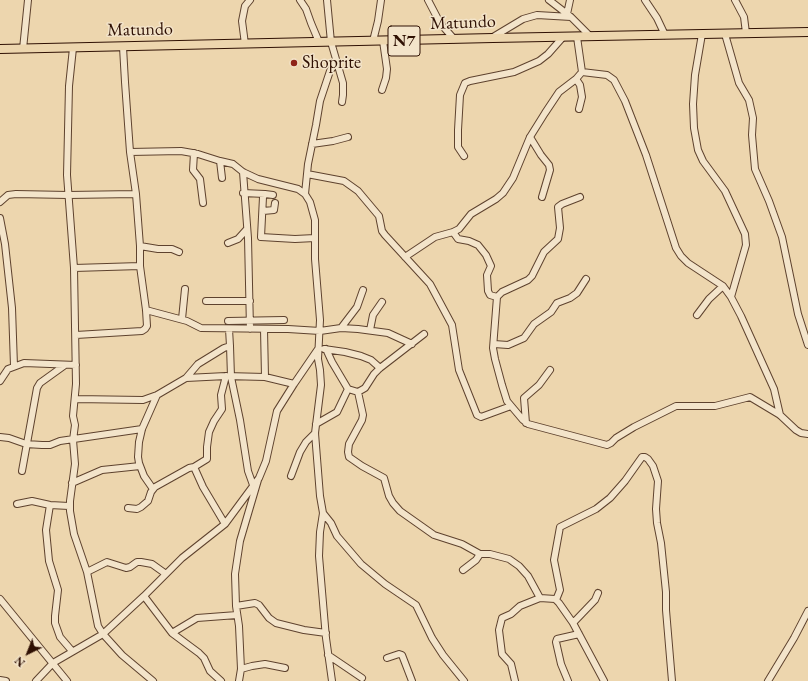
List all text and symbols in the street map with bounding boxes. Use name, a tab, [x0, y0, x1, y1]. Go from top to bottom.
street label: Matundo	[430, 11, 496, 35]
street label: Matundo	[107, 19, 173, 41]
road number: N7	[388, 26, 420, 56]
place label: Shoprite	[302, 52, 361, 74]
marker: Shoprite	[289, 58, 299, 68]
north arrow	[8, 633, 48, 673]
text: N	[12, 654, 28, 670]

